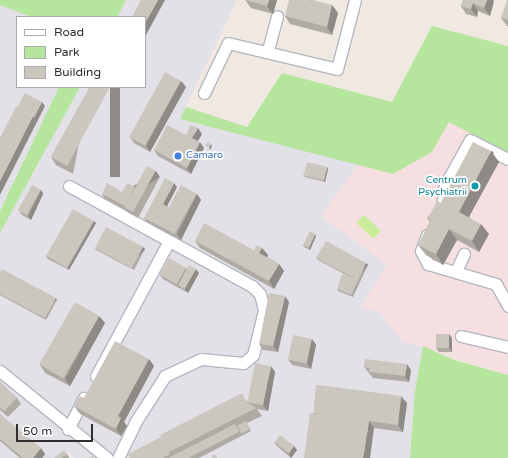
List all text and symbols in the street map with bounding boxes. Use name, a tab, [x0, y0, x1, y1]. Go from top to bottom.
legend	[16, 16, 146, 88]
text: Road	[54, 25, 84, 39]
text: Park	[54, 45, 80, 59]
text: Building	[54, 65, 101, 79]
place label: Camaro	[186, 150, 223, 162]
marker: Camaro	[173, 151, 183, 161]
place label: Centrum Psychiatrii	[418, 174, 467, 198]
marker: Centrum Psychiatrii	[470, 181, 480, 191]
scale bar	[18, 416, 95, 442]
text: 50 m	[23, 424, 52, 438]

